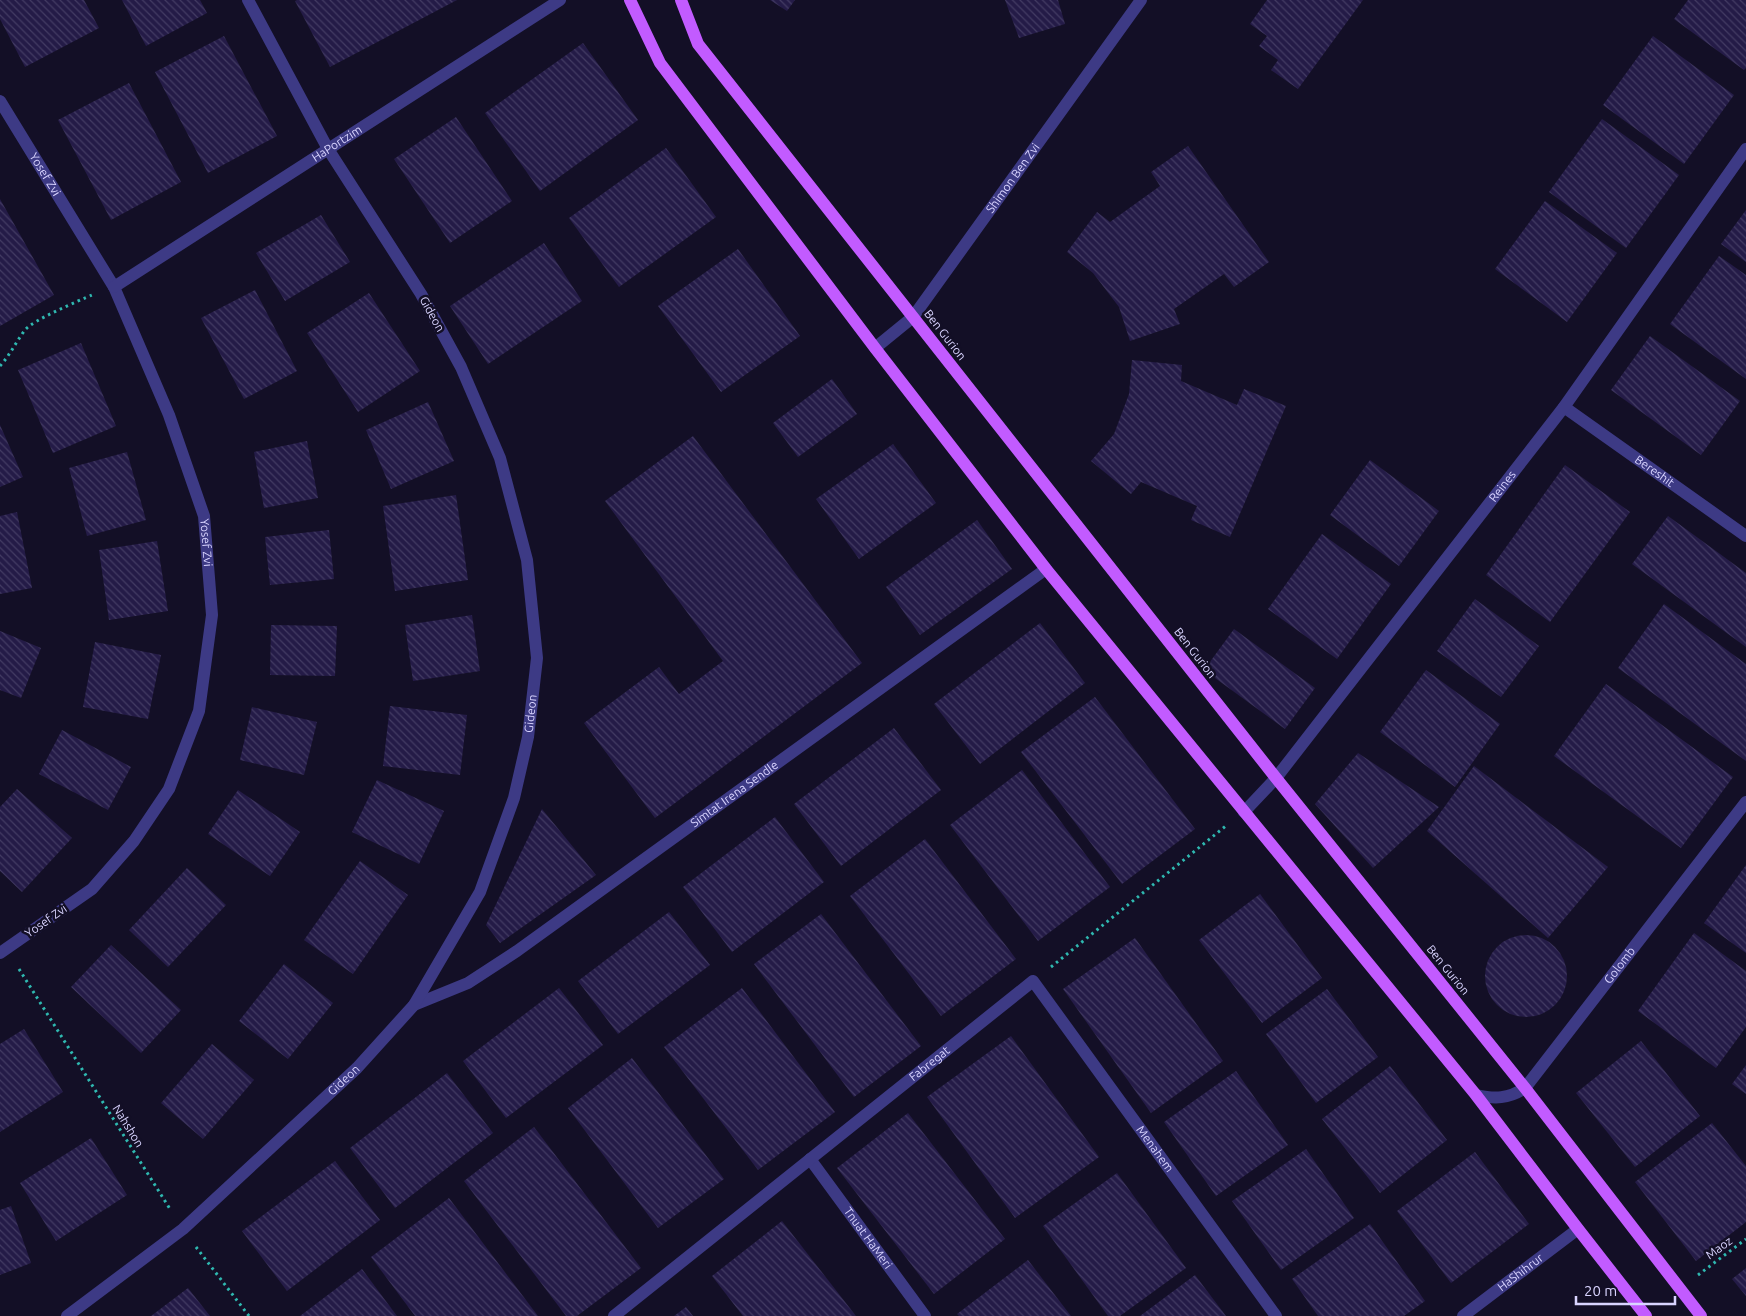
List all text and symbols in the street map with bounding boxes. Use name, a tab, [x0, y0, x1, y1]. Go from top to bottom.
street label: HaPortzim	[309, 122, 364, 164]
street label: Shimon Ben Zvi	[983, 141, 1042, 215]
street label: Yosef Zvi	[27, 150, 64, 198]
street label: Gideon	[417, 294, 447, 334]
street label: Ben Gurion	[922, 307, 969, 362]
street label: Bereshit	[1633, 452, 1677, 489]
street label: Reines	[1486, 468, 1518, 504]
street label: Yosef Zvi	[198, 518, 215, 567]
street label: Ben Gurion	[1172, 625, 1219, 680]
street label: Gideon	[522, 694, 539, 733]
street label: Simtat Irena Sendle	[688, 758, 780, 829]
street label: Yosef Zvi	[22, 901, 69, 940]
street label: Ben Gurion	[1424, 942, 1472, 997]
street label: Golomb	[1601, 944, 1637, 986]
street label: Fabregat	[906, 1043, 952, 1083]
street label: Gideon	[325, 1062, 362, 1098]
street label: Nahshon	[110, 1102, 147, 1149]
street label: Menahem	[1134, 1123, 1176, 1174]
street label: Tnuat HaMeri	[842, 1205, 895, 1271]
street label: Maoz	[1703, 1234, 1735, 1261]
street label: HaShihrur	[1495, 1251, 1546, 1293]
scale bar	[1576, 1274, 1675, 1306]
text: 20 m	[1584, 1282, 1617, 1299]

